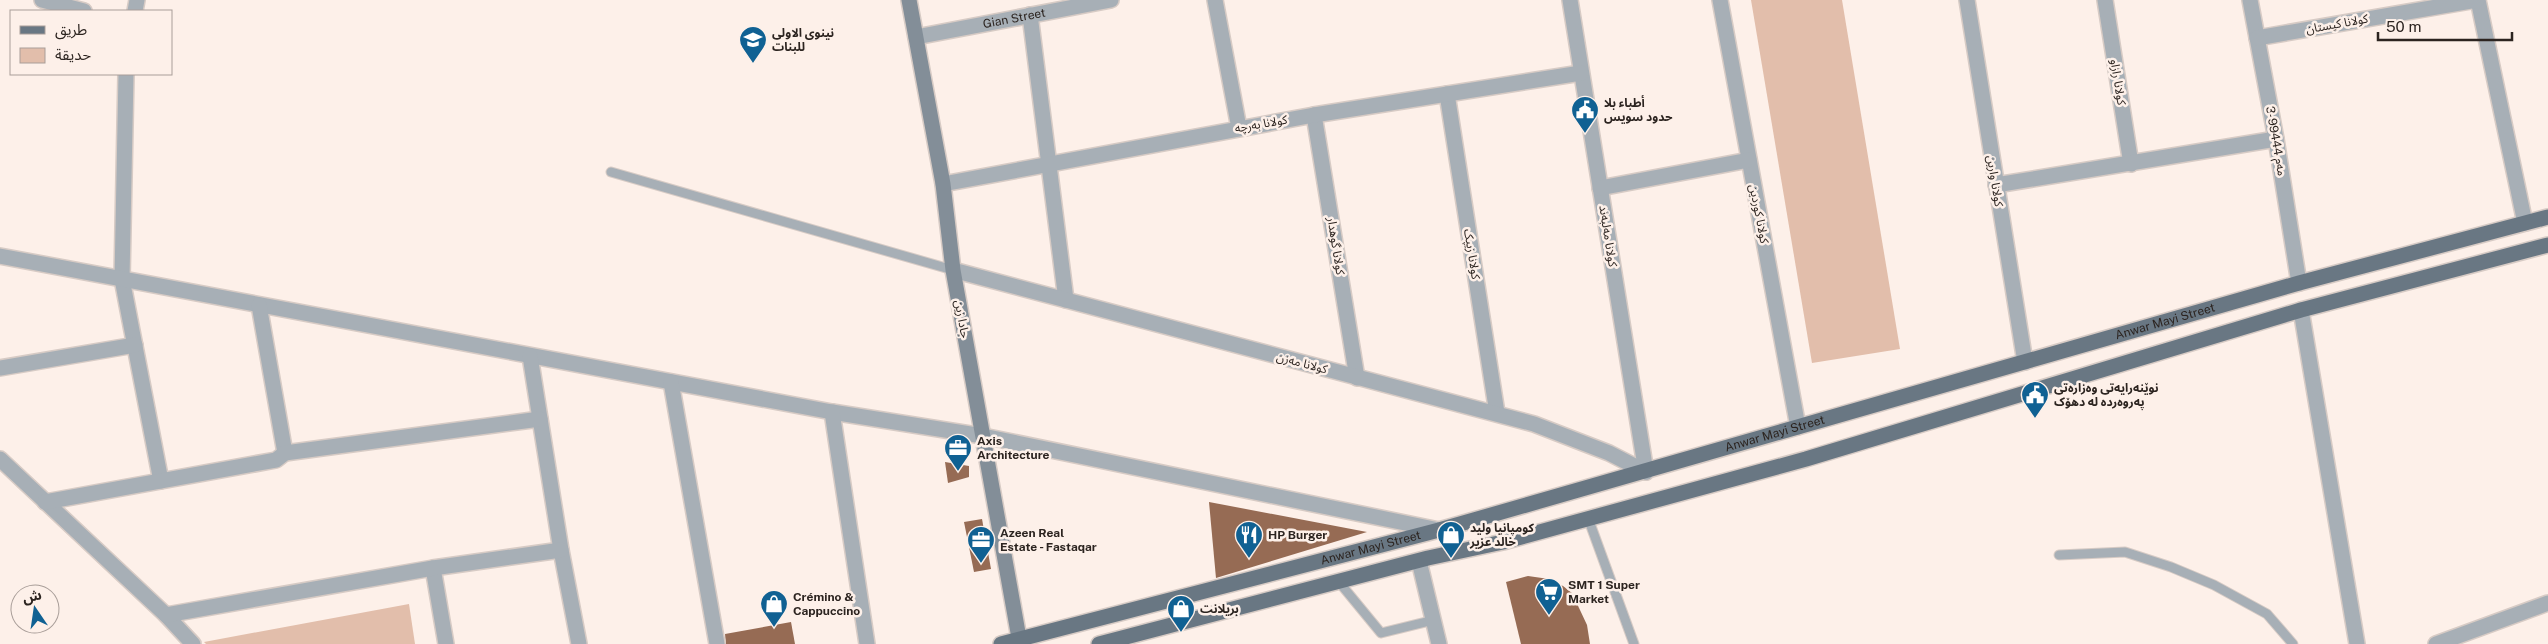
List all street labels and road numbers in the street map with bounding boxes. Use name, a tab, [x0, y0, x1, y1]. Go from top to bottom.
street label: Gian Street	[982, 6, 1047, 31]
street label: کولانا کیستان	[2305, 11, 2370, 36]
street label: کولانا رازاو	[2107, 58, 2129, 107]
street label: مەم 99444-3	[2261, 105, 2289, 177]
street label: کولانا بەرچە	[1234, 112, 1290, 137]
street label: کولانا وارین	[1984, 154, 2006, 209]
street label: کولانا کوردین	[1746, 183, 1772, 246]
street label: کولانا مەلبەند	[1596, 204, 1620, 269]
street label: کولانا گوهدار	[1324, 215, 1348, 277]
street label: کولانا زیپک	[1460, 228, 1483, 282]
street label: جادا زین	[952, 299, 972, 339]
street label: Anwar Mayi Street	[2114, 300, 2217, 342]
street label: کولانا مەزن	[1275, 350, 1330, 377]
street label: Anwar Mayi Street	[1723, 412, 1827, 455]
street label: Anwar Mayi Street	[1319, 528, 1423, 568]

